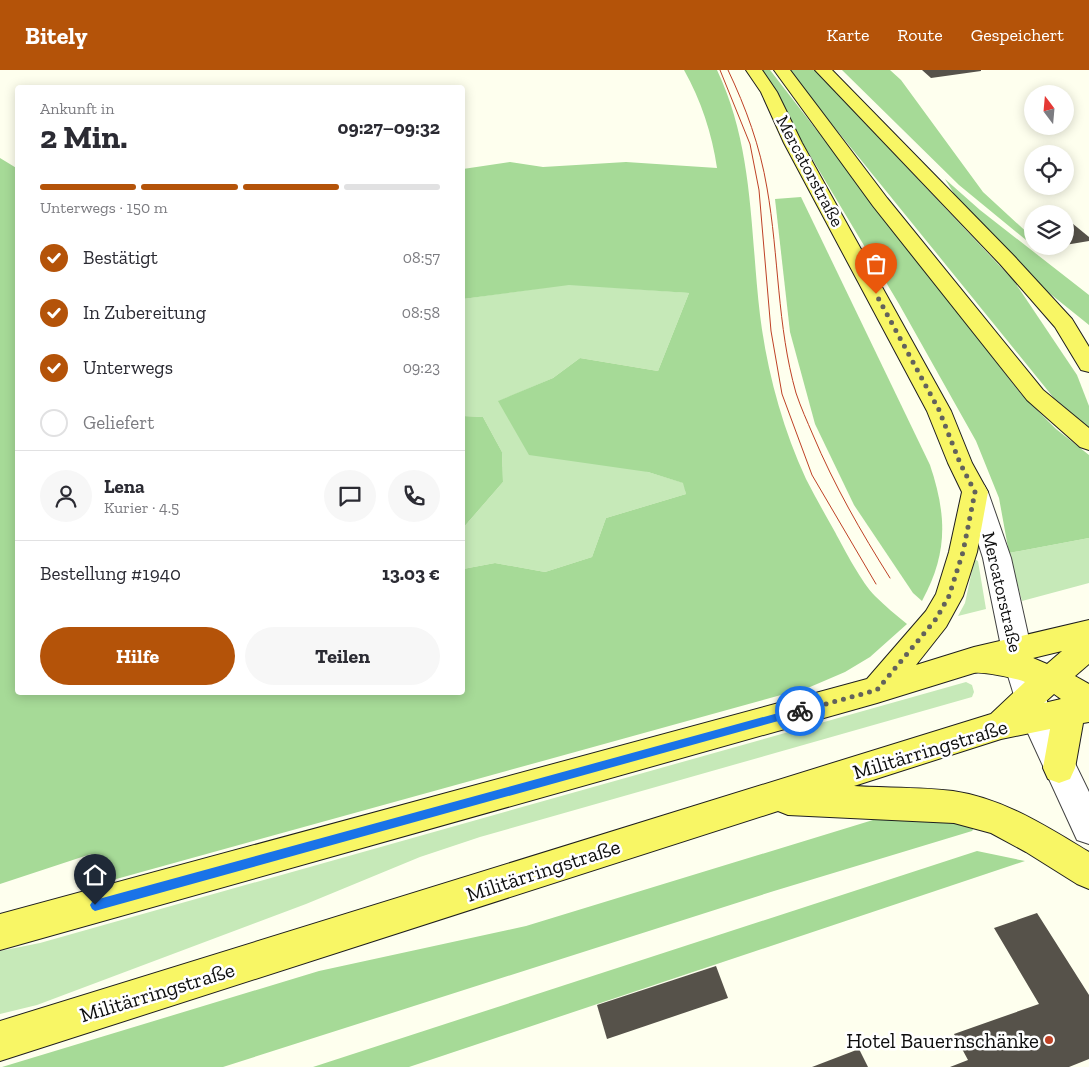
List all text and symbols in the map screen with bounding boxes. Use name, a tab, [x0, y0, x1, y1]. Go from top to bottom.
text: Bitely	[25, 21, 87, 50]
text: Karte	[826, 24, 869, 46]
text: Route	[897, 24, 943, 46]
text: Gespeichert	[971, 24, 1064, 46]
north arrow	[1024, 85, 1074, 135]
map controls	[1024, 85, 1074, 255]
text: Ankunft in	[40, 99, 114, 118]
street label: Mercatorstraße	[771, 112, 849, 230]
text: 09:27–09:32	[338, 116, 440, 139]
text: 2 Min.	[40, 118, 128, 156]
button: locate	[1024, 145, 1074, 195]
text: Unterwegs · 150 m	[40, 198, 168, 217]
button: layers	[1024, 205, 1074, 255]
pin	[855, 243, 897, 294]
icon: check	[40, 244, 68, 272]
text: Bestätigt	[83, 246, 158, 269]
text: 08:57	[403, 248, 440, 267]
icon: bag	[862, 250, 890, 278]
icon: check	[40, 299, 68, 327]
text: In Zubereitung	[83, 301, 206, 324]
text: 08:58	[402, 303, 440, 322]
icon: check	[40, 354, 68, 382]
text: Unterwegs	[83, 356, 173, 379]
text: 09:23	[403, 358, 440, 377]
text: Geliefert	[83, 411, 154, 434]
button: person	[40, 470, 92, 522]
button: chat	[324, 470, 376, 522]
button: phone	[388, 470, 440, 522]
text: Lena	[104, 475, 145, 498]
text: Kurier · 4.5	[104, 498, 179, 517]
street label: Mercatorstraße	[977, 530, 1027, 654]
text: Bestellung #1940	[40, 562, 181, 585]
text: 13.03 €	[382, 562, 440, 585]
button: Hilfe	[40, 627, 235, 685]
button: Teilen	[245, 627, 440, 685]
courier	[775, 686, 825, 736]
icon: bike	[786, 697, 814, 725]
street label: Militärringstraße	[850, 714, 1010, 784]
street label: Militärringstraße	[463, 833, 623, 907]
pin	[74, 854, 116, 905]
icon: home	[81, 861, 109, 889]
street label: Militärringstraße	[77, 957, 237, 1027]
place label: Hotel Bauernschänke	[846, 1028, 1039, 1053]
marker: Hotel Bauernschänke	[1043, 1034, 1055, 1046]

